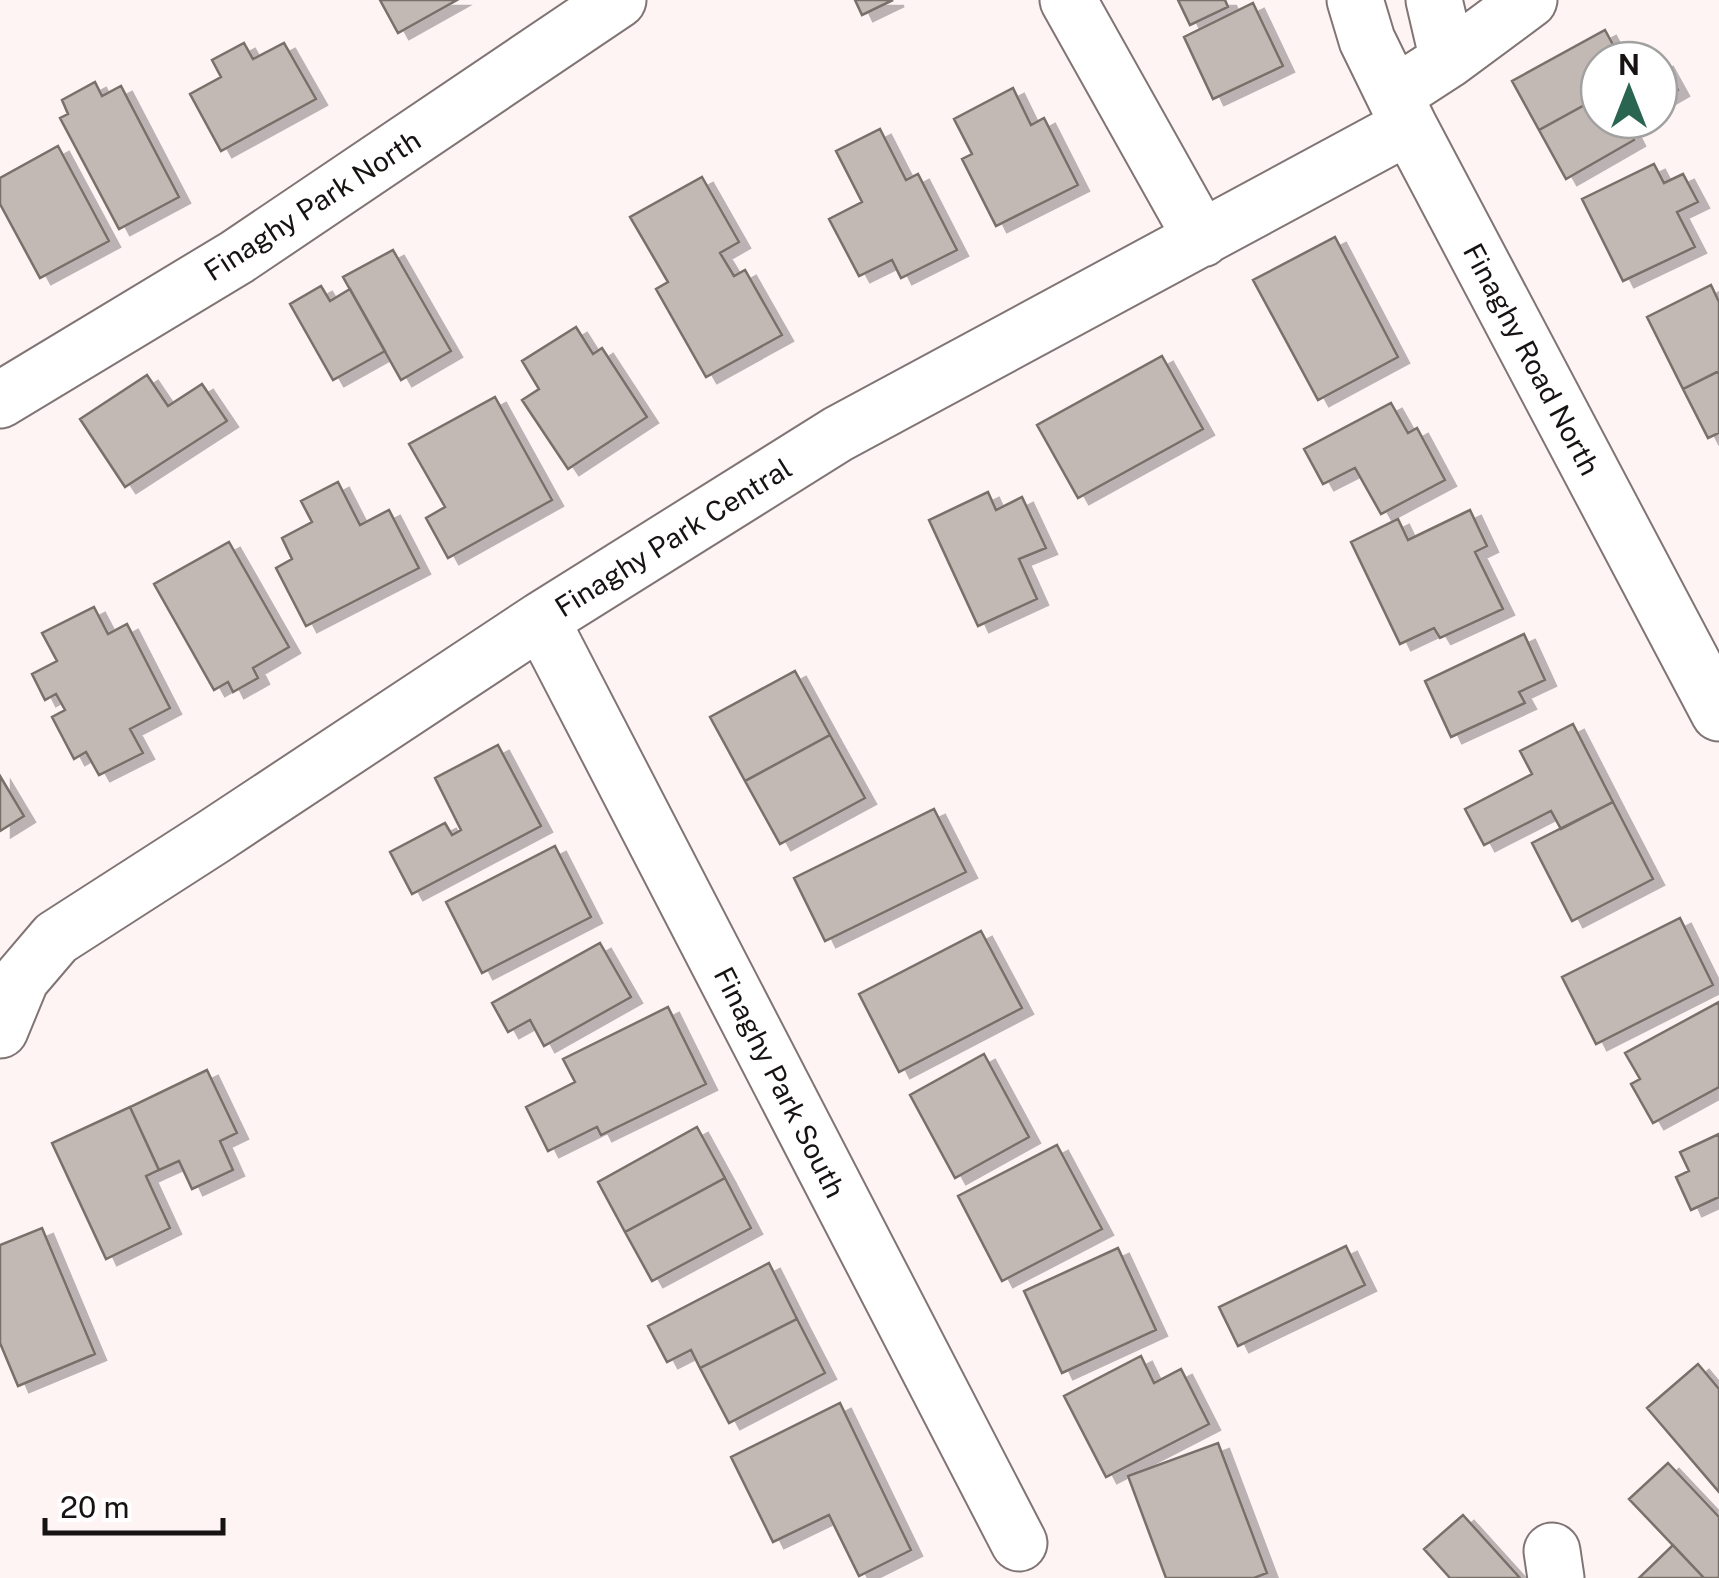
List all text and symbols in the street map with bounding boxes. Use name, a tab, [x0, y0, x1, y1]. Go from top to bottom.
north arrow	[1579, 40, 1679, 140]
text: N	[1618, 48, 1640, 81]
street label: Finaghy Park North	[198, 123, 426, 287]
street label: Finaghy Road North	[1457, 238, 1607, 480]
street label: Finaghy Park Central	[549, 451, 797, 623]
street label: Finaghy Park South	[708, 961, 852, 1203]
scale bar	[45, 1473, 222, 1535]
text: 20 m	[60, 1489, 129, 1525]

